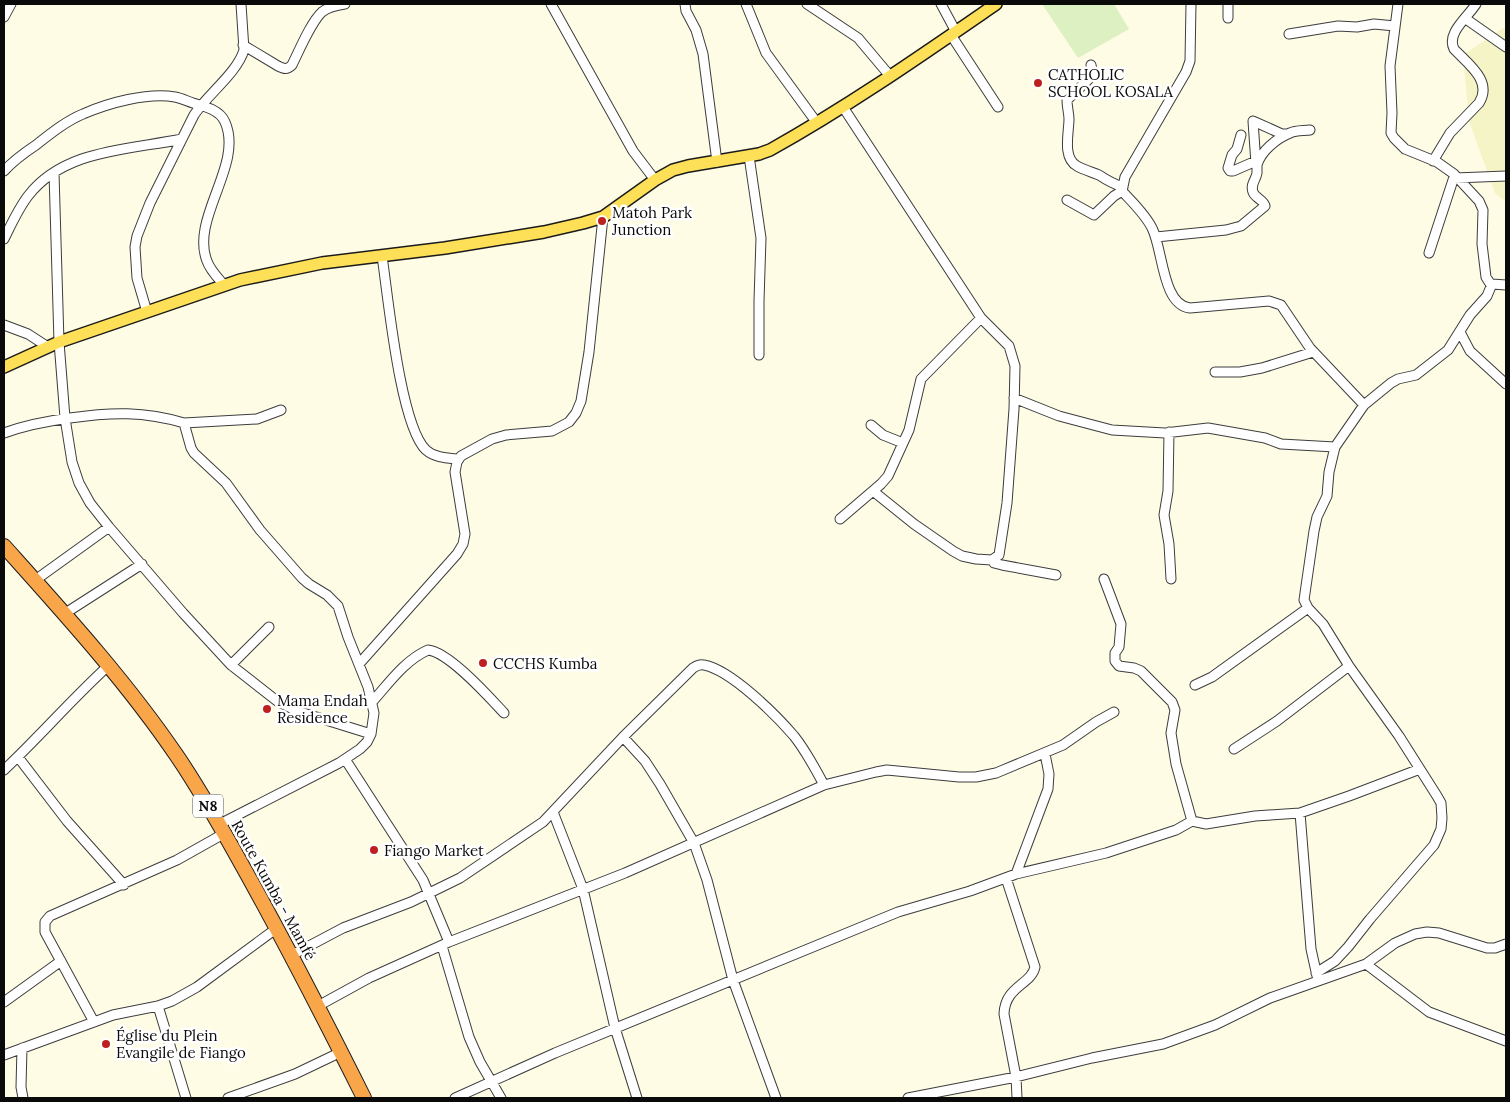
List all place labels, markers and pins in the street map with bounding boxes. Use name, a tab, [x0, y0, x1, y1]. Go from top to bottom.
place label: CATHOLIC SCHOOL KOSALA	[1048, 65, 1173, 101]
marker: CATHOLIC SCHOOL KOSALA	[1032, 77, 1044, 89]
place label: Matoh Park Junction	[611, 203, 692, 239]
marker: Matoh Park Junction	[596, 215, 608, 227]
place label: CCCHS Kumba	[493, 654, 598, 673]
marker: CCCHS Kumba	[477, 657, 489, 669]
place label: Mama Endah Residence	[277, 691, 368, 727]
marker: Mama Endah Residence	[261, 703, 273, 715]
place label: Fiango Market	[384, 841, 484, 860]
marker: Fiango Market	[368, 844, 380, 856]
place label: Église du Plein Evangile de Fiango	[116, 1026, 246, 1062]
marker: Église du Plein Evangile de Fiango	[100, 1038, 112, 1050]

